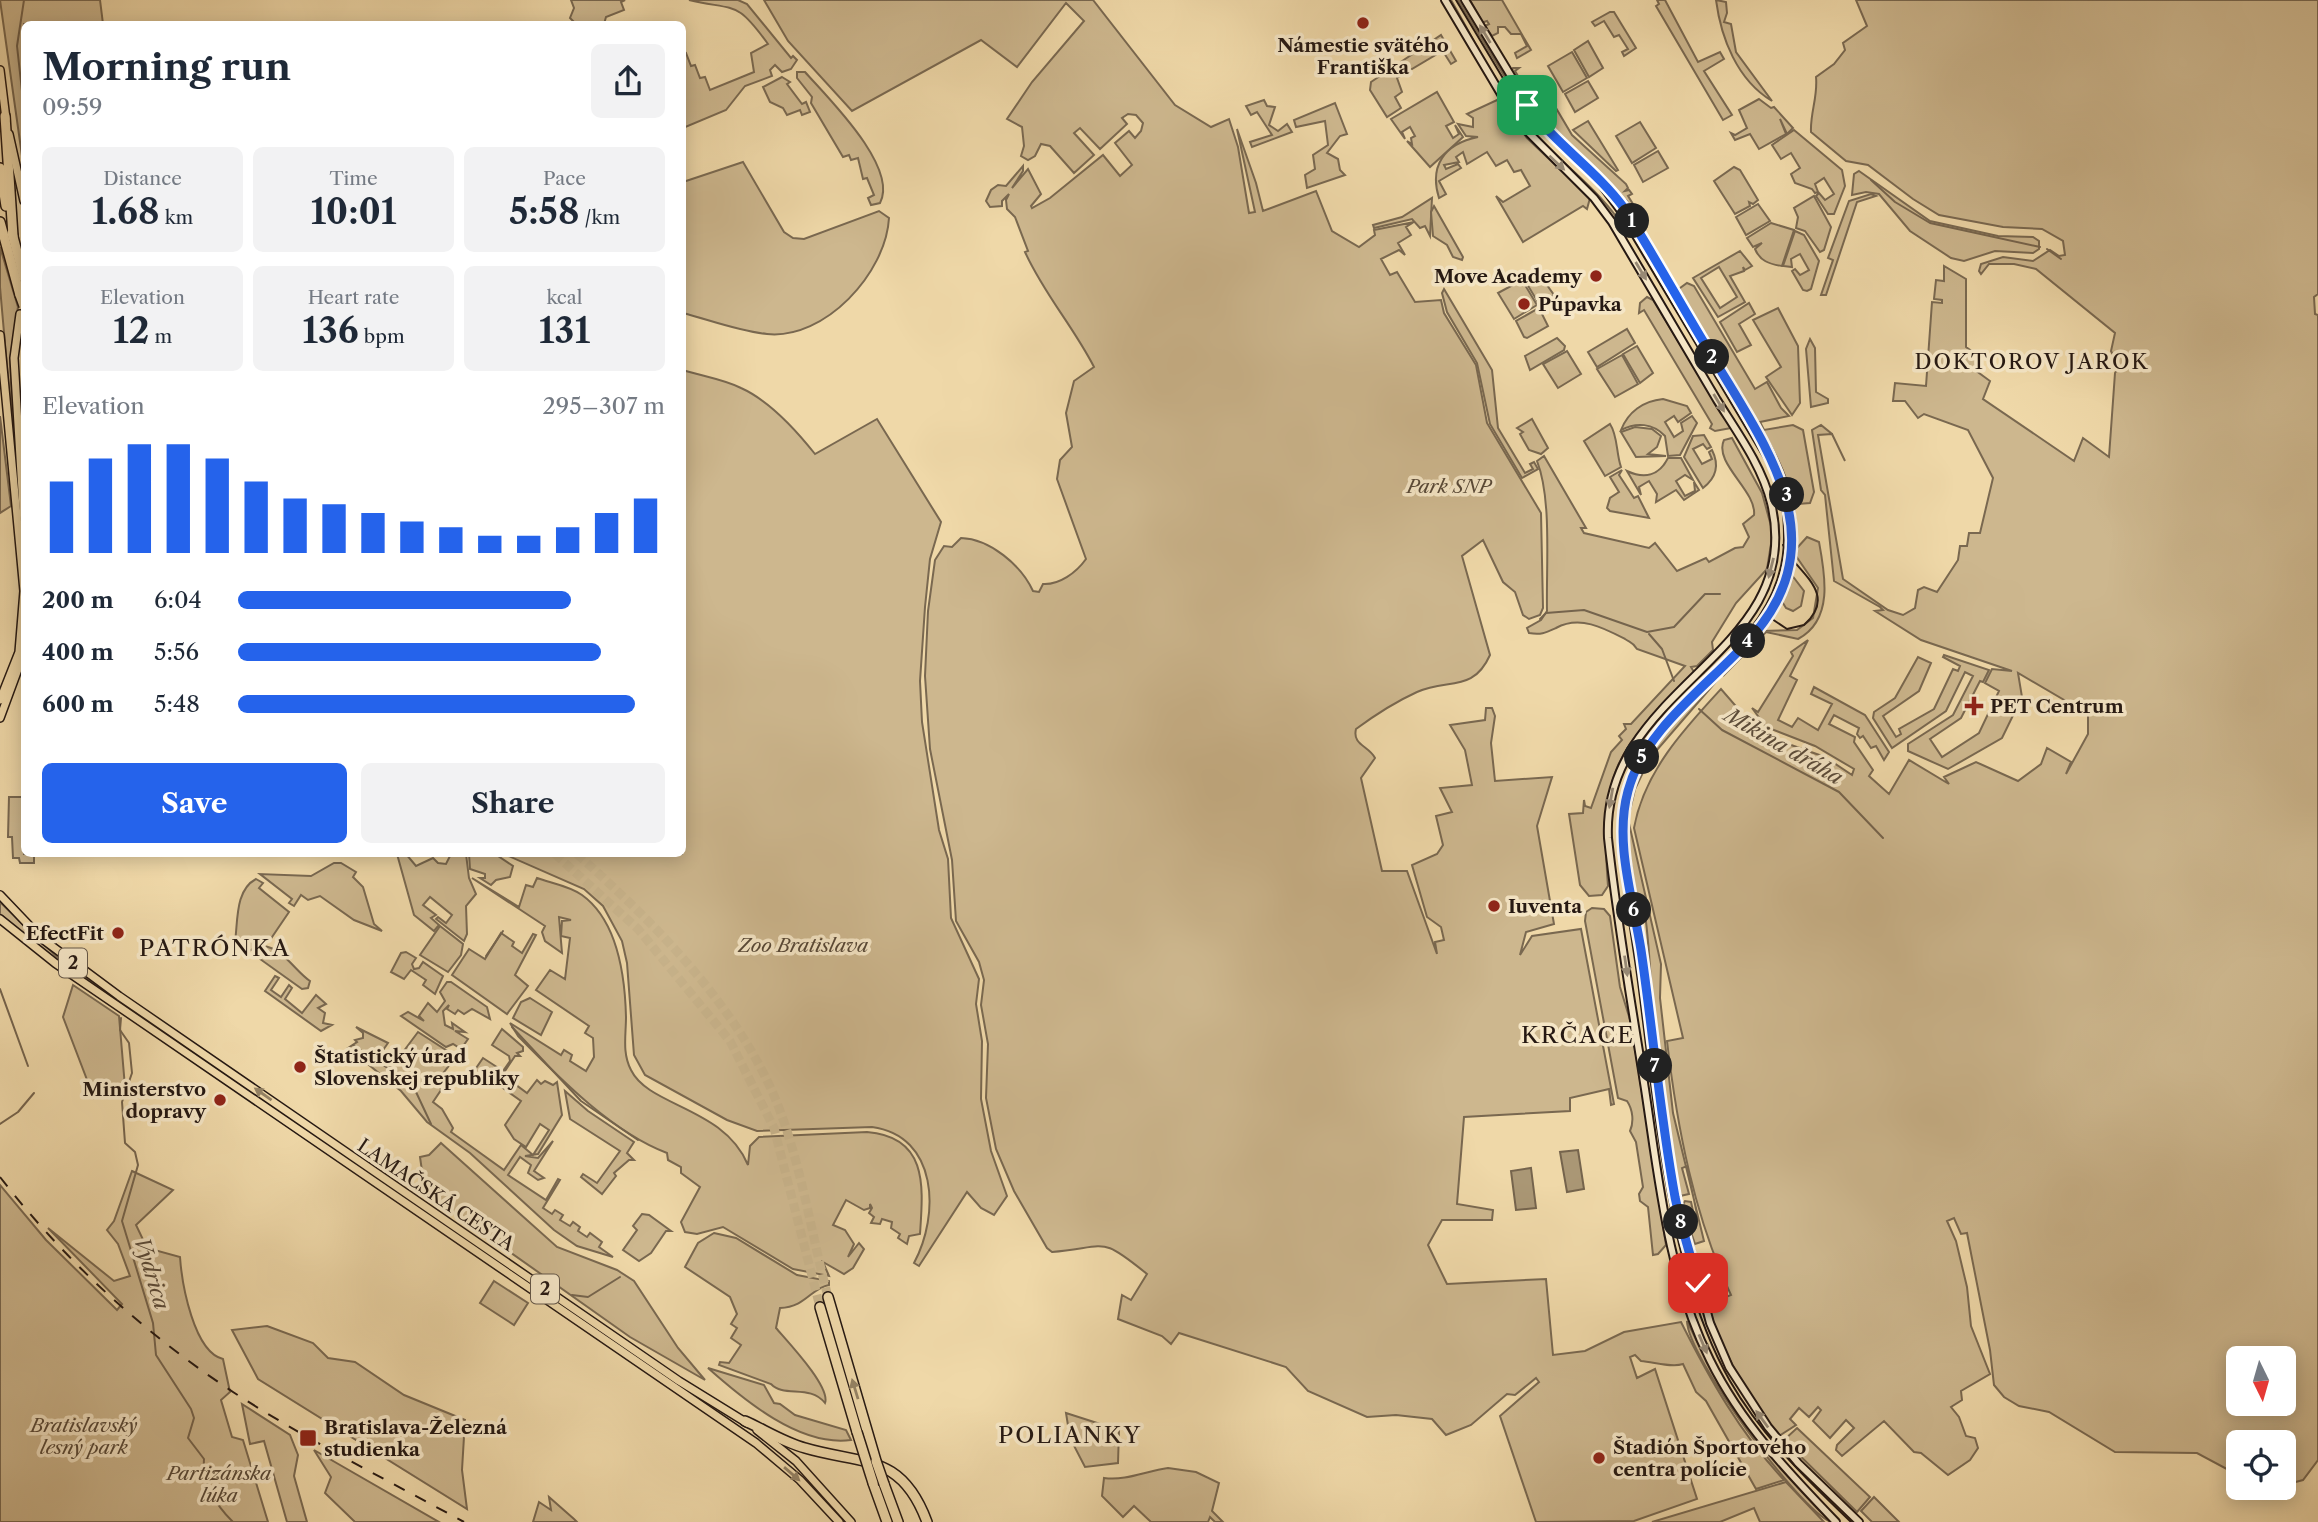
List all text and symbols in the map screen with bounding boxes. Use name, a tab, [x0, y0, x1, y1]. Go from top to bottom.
marker: Námestie svätého Františka	[1355, 15, 1371, 31]
one-way arrow	[1479, 25, 1491, 44]
place label: Námestie svätého Františka	[1277, 34, 1449, 79]
text: Morning run	[42, 43, 291, 90]
button: share	[591, 44, 665, 118]
pin	[1497, 75, 1557, 135]
icon: arrive	[1508, 86, 1546, 124]
text: 09:59	[42, 93, 102, 121]
one-way arrow	[1548, 154, 1565, 170]
text: Distance	[103, 167, 182, 190]
text: Time	[329, 167, 378, 190]
text: Pace	[543, 167, 586, 190]
text: 1.68	[92, 190, 160, 233]
text: 10:01	[310, 190, 397, 233]
text: 5:58	[509, 190, 579, 233]
pin: 1	[1614, 204, 1650, 238]
text: km	[160, 206, 193, 229]
text: /km	[579, 206, 620, 229]
text: 1	[1627, 209, 1636, 232]
one-way arrow	[1635, 262, 1648, 281]
place label: Move Academy	[1434, 265, 1583, 288]
marker: Move Academy	[1588, 268, 1604, 284]
text: Elevation	[100, 286, 185, 309]
text: Heart rate	[308, 286, 399, 309]
text: kcal	[547, 286, 582, 309]
place label: Púpavka	[1538, 293, 1623, 316]
marker: Púpavka	[1516, 296, 1532, 312]
text: 12	[113, 309, 149, 352]
text: 136	[302, 309, 359, 352]
text: 131	[539, 309, 590, 352]
text: m	[149, 325, 172, 348]
text: bpm	[359, 325, 405, 348]
pin: 2	[1694, 340, 1730, 374]
text: 2	[1706, 345, 1717, 368]
district label: DOKTOROV JAROK	[1914, 349, 2150, 374]
text: Elevation	[42, 392, 145, 420]
text: 295–307 m	[543, 392, 665, 420]
one-way arrow	[1713, 393, 1725, 412]
park label: Park SNP	[1405, 475, 1493, 498]
pin: 3	[1770, 477, 1804, 512]
text: 3	[1781, 483, 1792, 506]
one-way arrow	[1765, 558, 1776, 580]
text: 200 m	[42, 586, 114, 614]
text: 6:04	[154, 586, 202, 614]
pin: 4	[1730, 624, 1766, 658]
text: 4	[1742, 629, 1753, 652]
text: 400 m	[42, 638, 114, 666]
text: 5:56	[154, 638, 199, 666]
text: 600 m	[42, 690, 114, 718]
text: 5:48	[154, 690, 200, 718]
place label: PET Centrum	[1990, 695, 2124, 718]
marker: PET Centrum	[1964, 696, 1984, 716]
water label: Mikina dráha	[1718, 701, 1848, 790]
pin: 5	[1624, 740, 1660, 774]
text: 5	[1636, 745, 1647, 768]
button: Save	[42, 763, 347, 843]
button: Share	[361, 763, 665, 843]
one-way arrow	[1605, 787, 1616, 809]
pin: 6	[1616, 892, 1652, 928]
place label: Iuventa	[1508, 895, 1583, 918]
marker: Iuventa	[1486, 898, 1502, 914]
text: 6	[1628, 898, 1639, 921]
place label: EfectFit	[26, 922, 104, 945]
marker: EfectFit	[110, 925, 126, 941]
district label: PATRÓNKA	[139, 934, 291, 962]
park label: Zoo Bratislava	[737, 934, 869, 957]
road number: 2	[59, 948, 87, 978]
one-way arrow	[1621, 955, 1632, 977]
district label: KRČACE	[1521, 1021, 1635, 1049]
place label: Štatistický úrad Slovenskej republiky	[314, 1044, 520, 1090]
pin: 7	[1638, 1048, 1672, 1084]
text: 7	[1650, 1054, 1659, 1077]
marker: Štatistický úrad Slovenskej republiky	[292, 1059, 308, 1075]
place label: Ministerstvo dopravy	[83, 1078, 207, 1123]
one-way arrow	[254, 1087, 272, 1101]
marker: Ministerstvo dopravy	[212, 1092, 228, 1108]
street label: LAMAČSKÁ CESTA	[353, 1133, 520, 1257]
pin: 8	[1664, 1204, 1698, 1240]
text: 8	[1675, 1210, 1686, 1233]
water label: Vydrica	[129, 1234, 175, 1313]
pin	[1668, 1253, 1728, 1313]
icon: check	[1679, 1264, 1717, 1302]
road number: 2	[531, 1274, 559, 1304]
one-way arrow	[1697, 1333, 1708, 1354]
north arrow	[2226, 1346, 2296, 1416]
map controls	[2226, 1346, 2296, 1500]
one-way arrow	[849, 1379, 859, 1400]
one-way arrow	[1755, 1410, 1769, 1428]
park label: Bratislavský lesný park	[28, 1414, 138, 1459]
place label: Bratislava-Železná studienka	[324, 1415, 508, 1461]
district label: POLIANKY	[998, 1421, 1142, 1449]
marker: Bratislava-Železná studienka	[298, 1428, 318, 1448]
button: locate	[2226, 1430, 2296, 1500]
place label: Štadión Športového centra polície	[1613, 1435, 1806, 1481]
marker: Štadión Športového centra polície	[1591, 1450, 1607, 1466]
park label: Partizánska lúka	[165, 1462, 272, 1507]
one-way arrow	[784, 1466, 801, 1481]

